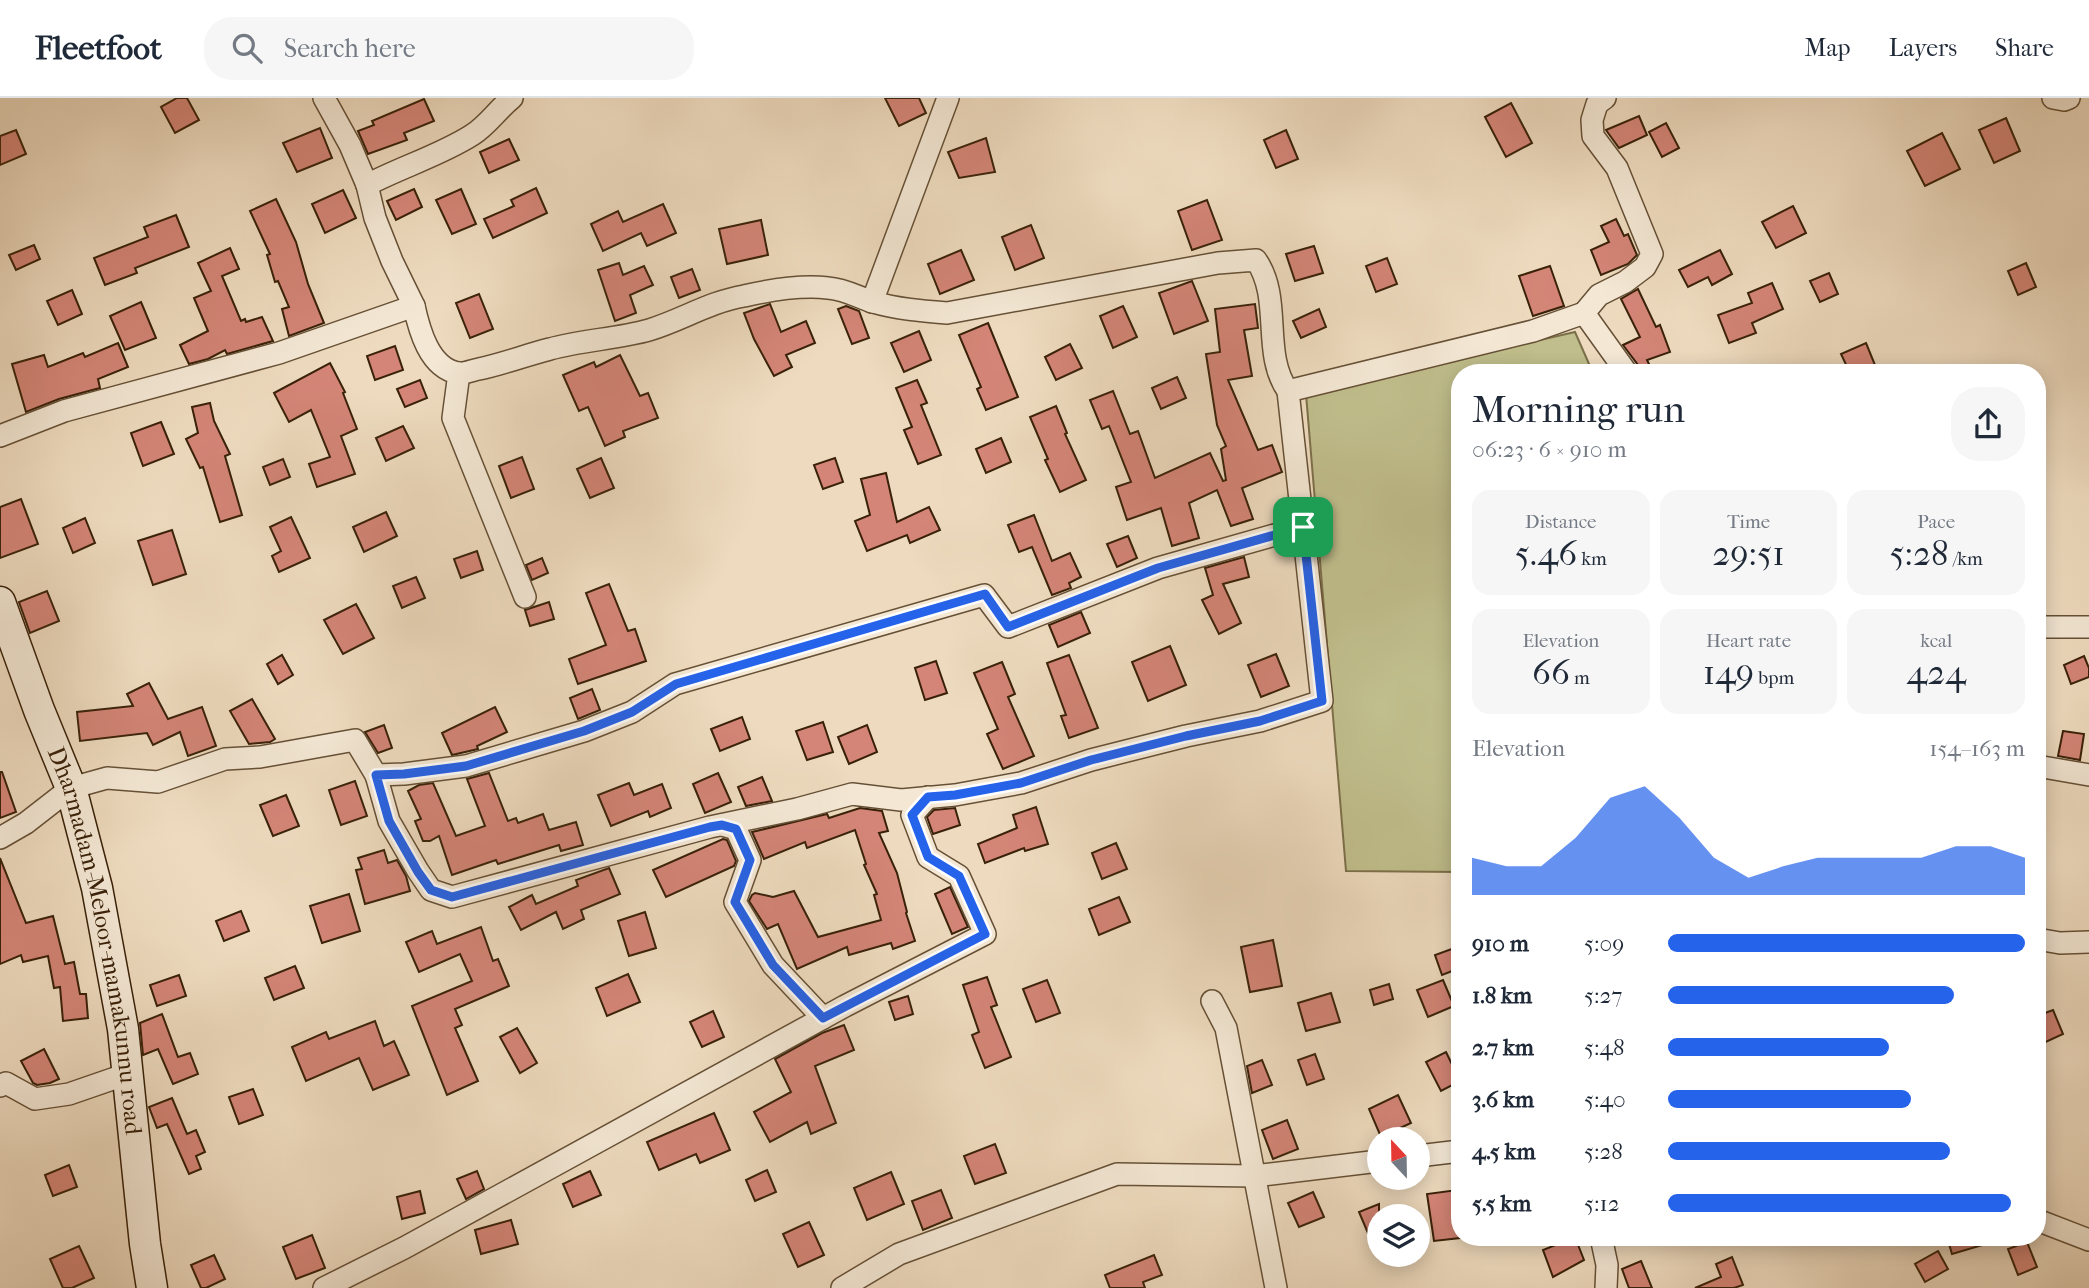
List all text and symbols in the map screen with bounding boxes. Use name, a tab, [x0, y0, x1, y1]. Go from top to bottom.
search box	[204, 17, 694, 80]
text: Fleetfoot	[35, 29, 162, 68]
icon: search	[228, 29, 266, 67]
text: Search here	[284, 33, 416, 64]
text: Map	[1805, 34, 1851, 62]
text: Layers	[1889, 34, 1957, 62]
text: Share	[1995, 34, 2054, 62]
text: Morning run	[1472, 387, 1685, 432]
button: share	[1951, 387, 2025, 461]
text: 06:23 · 6 × 910 m	[1472, 436, 1627, 463]
pin	[1273, 497, 1333, 557]
icon: arrive	[1284, 508, 1322, 546]
text: Distance	[1525, 511, 1597, 533]
text: Time	[1727, 511, 1770, 533]
text: Pace	[1917, 511, 1955, 533]
text: 5.46	[1515, 533, 1577, 574]
text: 29:51	[1712, 533, 1785, 574]
text: 5:28	[1889, 533, 1949, 574]
text: km	[1577, 548, 1607, 570]
text: /km	[1949, 548, 1983, 570]
text: Elevation	[1522, 630, 1599, 652]
text: Heart rate	[1706, 630, 1791, 652]
text: kcal	[1920, 630, 1952, 652]
text: 66	[1532, 652, 1570, 693]
text: 149	[1703, 652, 1754, 693]
text: 424	[1907, 652, 1966, 693]
text: m	[1570, 667, 1590, 689]
text: bpm	[1754, 667, 1794, 689]
text: Elevation	[1472, 735, 1565, 762]
text: 154–163 m	[1929, 735, 2025, 762]
street label: Dharmadam-Meloor-mamakunnu road	[42, 743, 148, 1137]
text: 910 m	[1472, 930, 1529, 957]
text: 5:09	[1584, 930, 1624, 957]
text: 1.8 km	[1472, 982, 1532, 1009]
text: 5:27	[1584, 982, 1622, 1009]
text: 2.7 km	[1472, 1034, 1534, 1061]
text: 5:48	[1584, 1034, 1625, 1061]
text: 3.6 km	[1472, 1086, 1534, 1113]
text: 5:40	[1584, 1086, 1626, 1113]
north arrow	[1367, 1127, 1430, 1190]
map controls	[1367, 1127, 1430, 1267]
text: 4.5 km	[1472, 1138, 1536, 1165]
text: 5:28	[1584, 1138, 1623, 1165]
text: 5.5 km	[1472, 1190, 1531, 1217]
text: 5:12	[1584, 1190, 1620, 1217]
button: layers	[1367, 1204, 1430, 1267]

